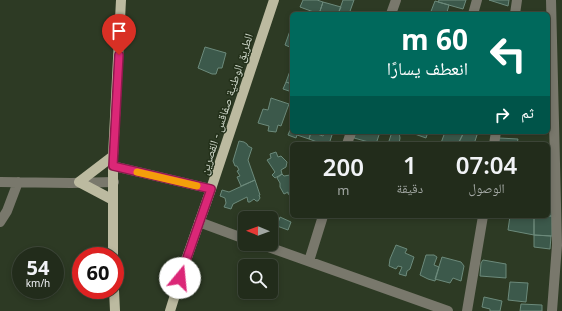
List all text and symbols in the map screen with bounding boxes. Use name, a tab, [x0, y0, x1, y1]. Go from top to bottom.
pin	[102, 14, 136, 55]
icon: arrive	[108, 20, 130, 42]
text: 60 m	[401, 20, 468, 58]
icon: left	[482, 28, 534, 80]
street label: الطريق الوطنية صفاقس - القصرين	[195, 31, 257, 177]
text: انعطف يسارًا	[387, 56, 468, 80]
text: ثم	[521, 102, 534, 122]
icon: right	[491, 104, 513, 126]
text: 1	[403, 148, 417, 181]
text: 07:04	[456, 148, 517, 181]
text: 200	[323, 150, 364, 183]
text: دقيقة	[397, 179, 423, 197]
text: الوصول	[469, 179, 505, 197]
text: m	[337, 181, 349, 199]
north arrow	[238, 211, 278, 251]
map controls	[238, 211, 278, 299]
speed limit sign: 60	[72, 247, 124, 299]
text: 54	[27, 254, 49, 281]
position arrow	[159, 257, 201, 299]
button: search	[238, 259, 278, 299]
text: km/h	[26, 276, 50, 290]

